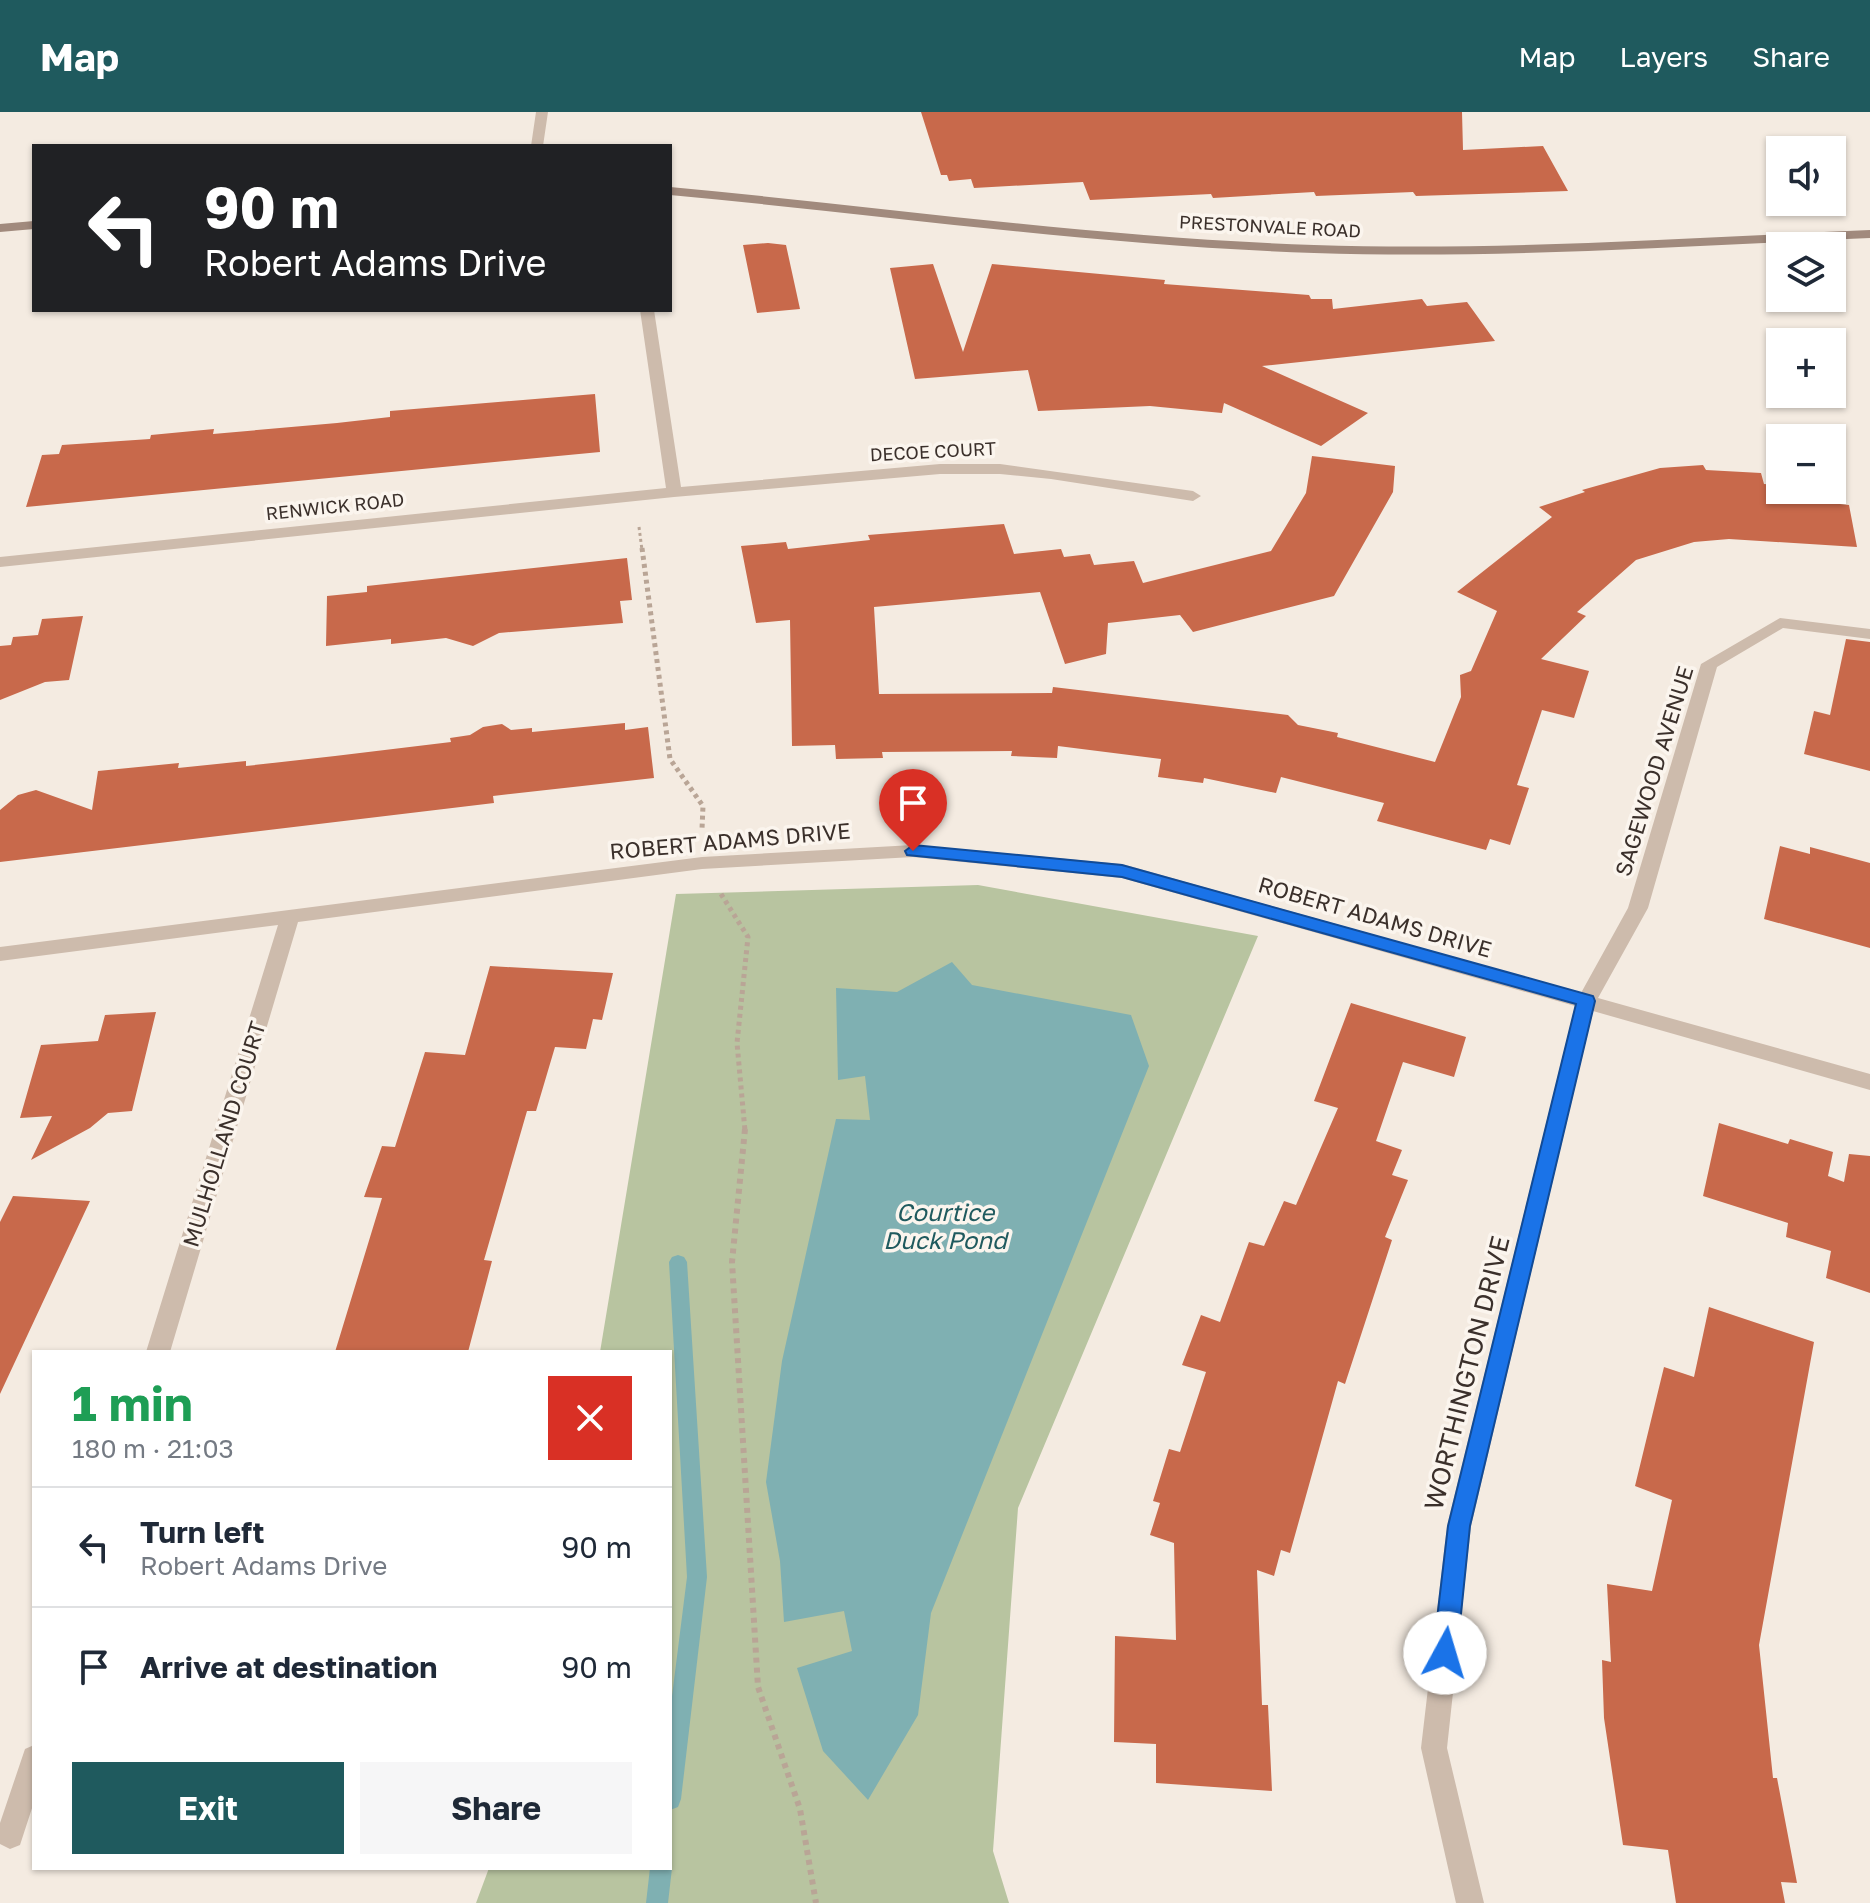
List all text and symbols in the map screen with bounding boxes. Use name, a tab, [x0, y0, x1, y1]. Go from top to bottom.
text: Map	[40, 34, 119, 79]
text: Map	[1518, 40, 1576, 73]
text: Layers	[1620, 40, 1708, 73]
text: Share	[1752, 40, 1830, 73]
map controls	[1766, 136, 1846, 504]
button: sound	[1766, 136, 1846, 216]
text: 90 m	[204, 173, 339, 240]
icon: left	[72, 176, 176, 280]
street label: PRESTONVALE ROAD	[1178, 210, 1362, 242]
button: layers	[1766, 232, 1846, 312]
text: Robert Adams Drive	[204, 241, 546, 284]
button: +	[1766, 328, 1846, 408]
button: −	[1766, 424, 1846, 504]
street label: DECOE COURT	[869, 437, 997, 465]
street label: RENWICK ROAD	[265, 488, 405, 524]
street label: SAGEWOOD AVENUE	[1609, 662, 1698, 879]
pin	[879, 769, 947, 851]
icon: arrive	[891, 781, 935, 825]
street label: ROBERT ADAMS DRIVE	[608, 817, 852, 864]
street label: ROBERT ADAMS DRIVE	[1255, 870, 1495, 963]
street label: MULHOLLAND COURT	[176, 1018, 271, 1250]
water label: Courtice Duck Pond	[883, 1197, 1010, 1254]
street label: WORTHINGTON DRIVE	[1417, 1233, 1516, 1513]
text: 1 min	[72, 1374, 193, 1432]
button: close	[548, 1376, 632, 1460]
text: 180 m · 21:03	[72, 1433, 234, 1464]
text: Turn left	[140, 1514, 265, 1550]
icon: left	[72, 1525, 116, 1569]
text: 90 m	[561, 1529, 632, 1565]
text: Robert Adams Drive	[140, 1550, 387, 1581]
position arrow	[1403, 1611, 1487, 1695]
icon: arrive	[72, 1645, 116, 1689]
text: Arrive at destination	[140, 1649, 437, 1685]
text: 90 m	[561, 1649, 632, 1685]
button: Exit	[72, 1762, 344, 1854]
button: Share	[360, 1762, 632, 1854]

